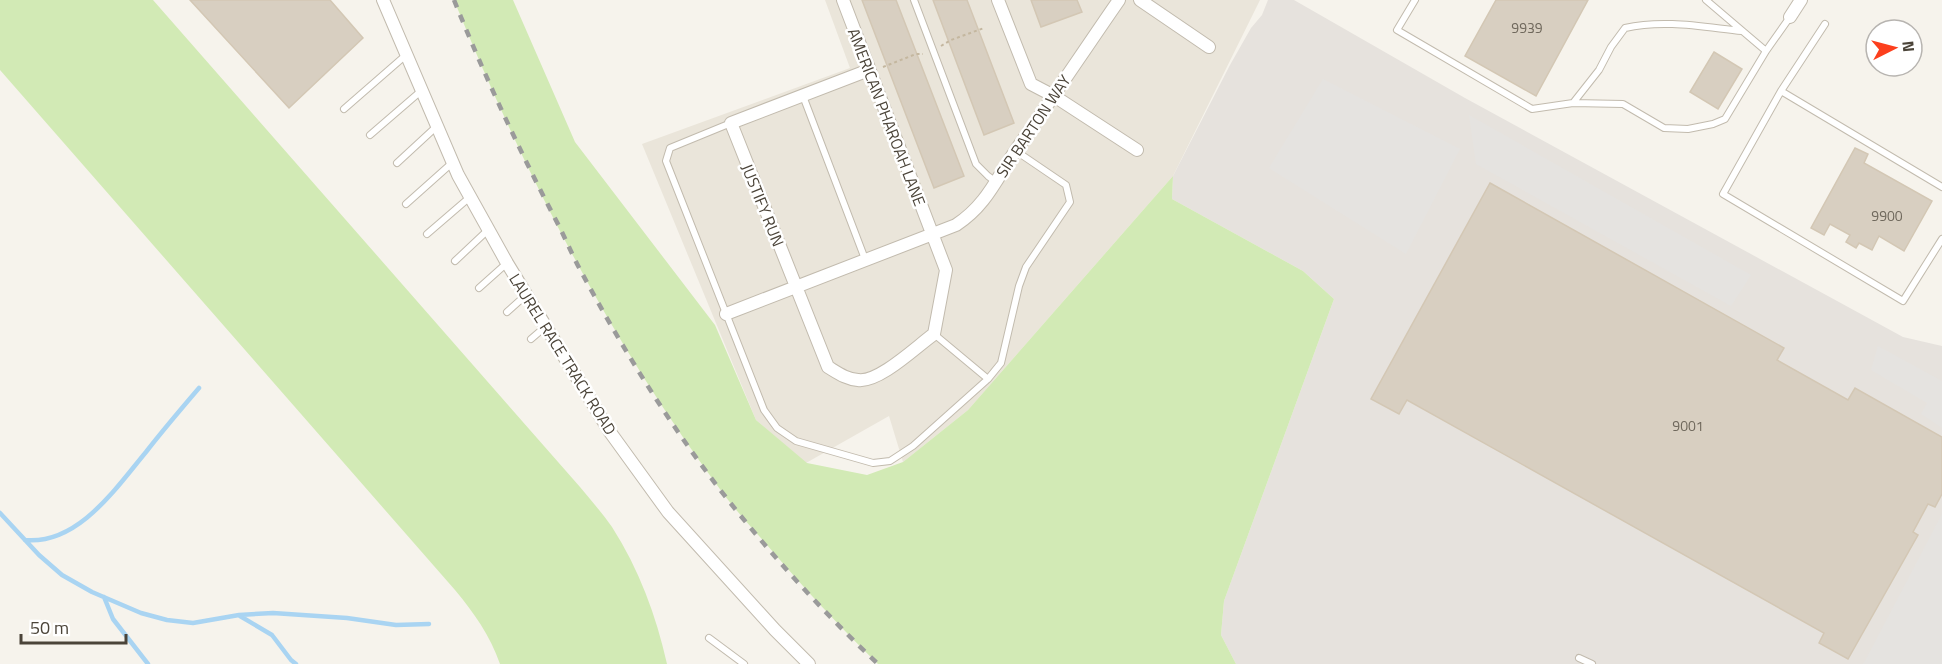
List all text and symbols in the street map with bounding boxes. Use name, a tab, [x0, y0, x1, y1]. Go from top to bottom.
house number: 9939	[1511, 17, 1543, 38]
north arrow	[1864, 18, 1924, 78]
street label: AMERICAN PHAROAH LANE	[842, 24, 932, 210]
text: N	[1896, 40, 1921, 53]
street label: SIR BARTON WAY	[990, 70, 1076, 182]
street label: JUSTIFY RUN	[735, 160, 791, 250]
house number: 9900	[1871, 205, 1903, 226]
street label: LAUREL RACE TRACK ROAD	[503, 269, 623, 439]
house number: 9001	[1672, 415, 1704, 436]
scale bar	[21, 607, 126, 645]
text: 50 m	[30, 614, 69, 641]

